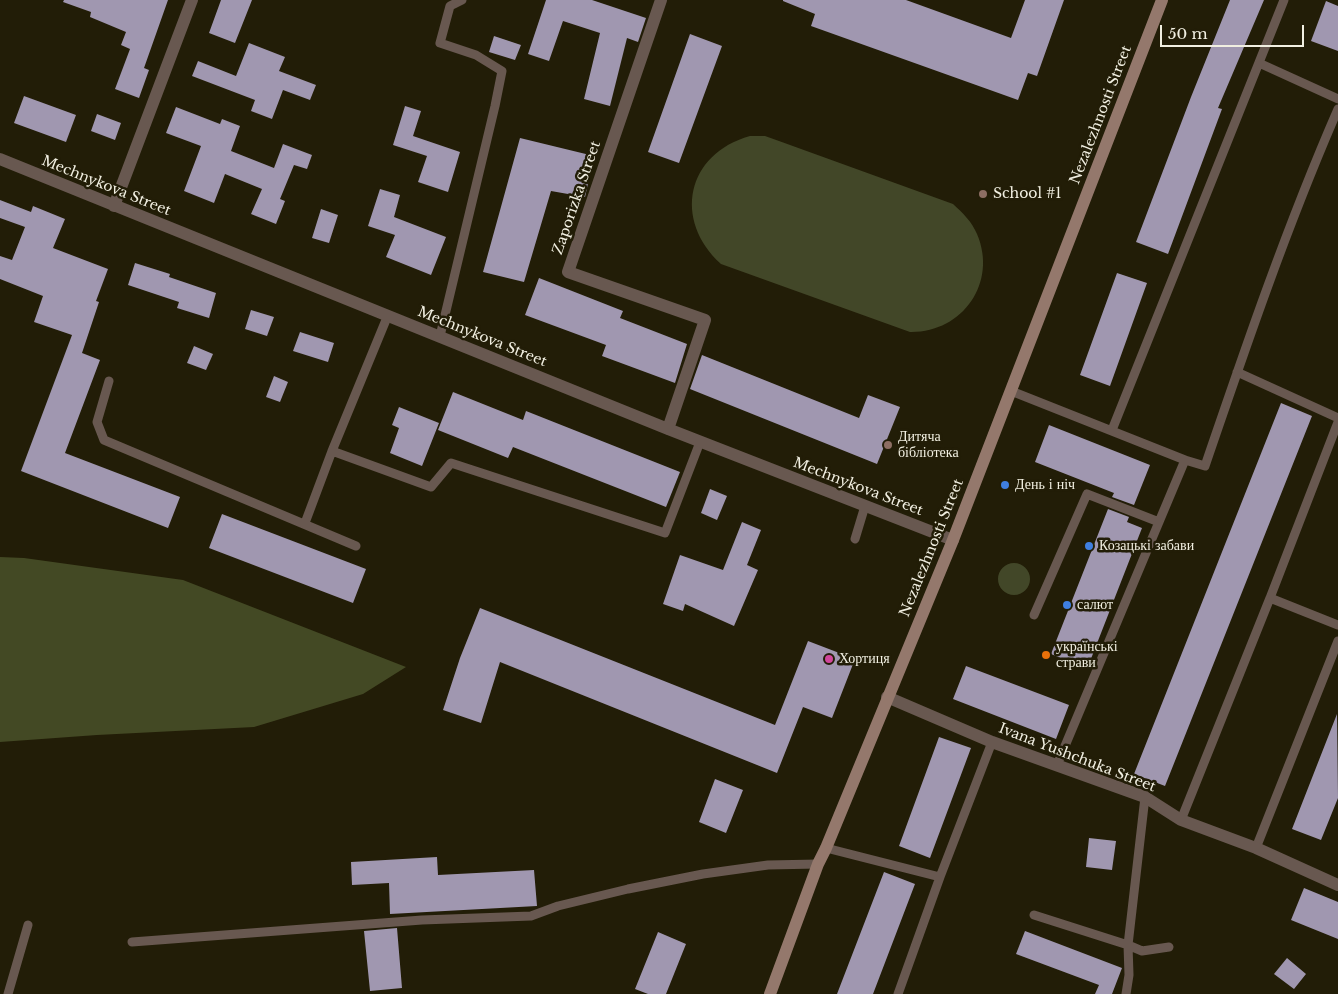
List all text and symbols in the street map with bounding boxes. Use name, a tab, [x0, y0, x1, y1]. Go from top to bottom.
scale bar	[1163, 15, 1307, 47]
text: 50 m	[1168, 24, 1208, 43]
street label: Nezalezhnosti Street	[1067, 43, 1135, 187]
street label: Zaporizka Street	[550, 139, 604, 257]
street label: Mechnykova Street	[39, 152, 173, 220]
place label: School #1	[993, 186, 1062, 202]
marker: School #1	[977, 188, 989, 200]
street label: Mechnykova Street	[415, 303, 549, 371]
place label: Дитяча бібліотека	[898, 429, 959, 462]
marker: Дитяча бібліотека	[882, 439, 894, 451]
street label: Mechnykova Street	[791, 455, 925, 519]
street label: Nezalezhnosti Street	[897, 477, 967, 619]
place label: День і ніч	[1015, 477, 1075, 493]
marker: День і ніч	[999, 479, 1011, 491]
place label: Козацькі забави	[1099, 538, 1194, 554]
marker: Козацькі забави	[1083, 540, 1095, 552]
place label: салют	[1077, 597, 1113, 613]
marker: салют	[1061, 599, 1073, 611]
place label: українські страви	[1056, 639, 1118, 672]
marker: українські страви	[1040, 649, 1052, 661]
place label: Хортиця	[839, 651, 890, 667]
marker: Хортиця	[823, 653, 835, 665]
street label: Ivana Yushchuka Street	[996, 720, 1158, 796]

